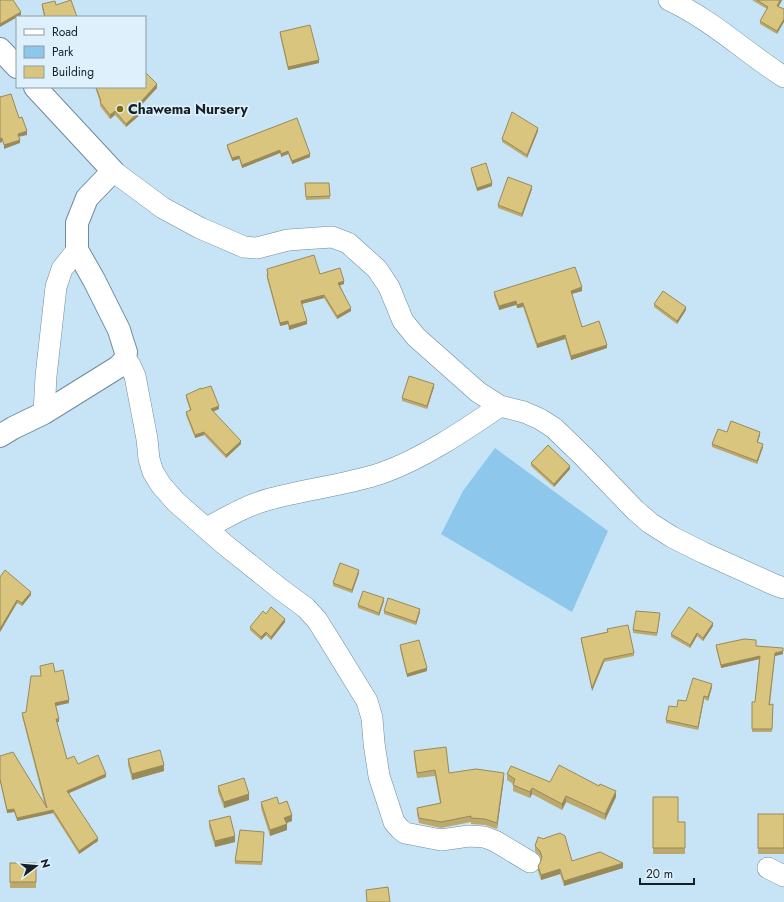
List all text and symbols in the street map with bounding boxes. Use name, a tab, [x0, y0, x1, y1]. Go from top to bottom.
legend	[16, 16, 146, 88]
text: Road	[52, 23, 78, 41]
text: Park	[52, 43, 74, 61]
text: Building	[52, 63, 94, 81]
place label: Chawema Nursery	[128, 99, 248, 119]
marker: Chawema Nursery	[115, 104, 125, 114]
north arrow	[16, 846, 56, 886]
text: N	[37, 857, 55, 870]
scale bar	[640, 860, 694, 886]
text: 20 m	[646, 865, 673, 883]

